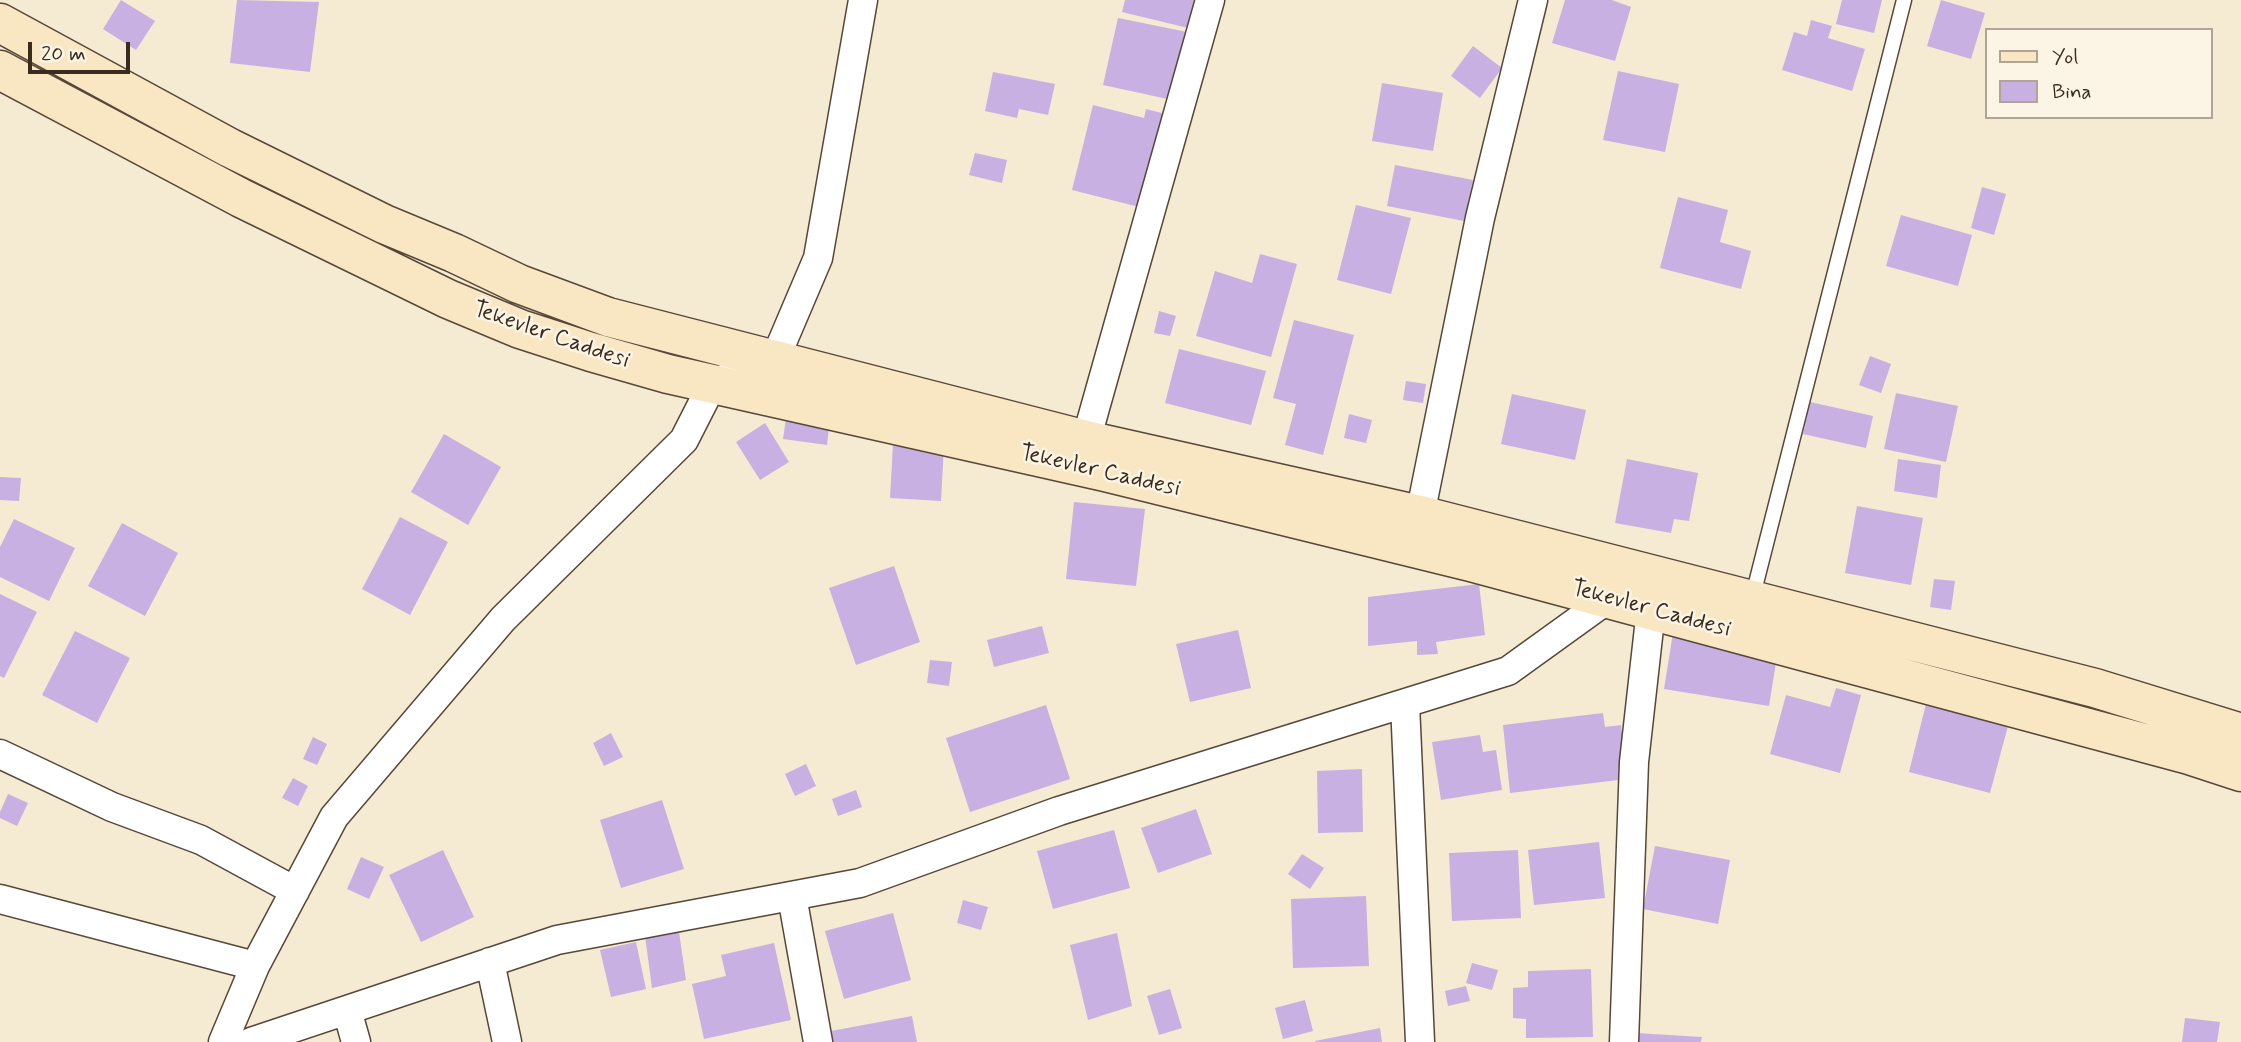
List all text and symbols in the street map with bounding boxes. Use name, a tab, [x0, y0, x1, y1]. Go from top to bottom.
scale bar	[32, 28, 133, 72]
legend	[1986, 28, 2213, 119]
text: 20 m	[41, 40, 86, 68]
text: Yol	[2052, 43, 2078, 71]
text: Bina	[2052, 78, 2092, 106]
street label: Tekevler Caddesi	[469, 296, 633, 376]
street label: Tekevler Caddesi	[1017, 440, 1183, 504]
street label: Tekevler Caddesi	[1568, 575, 1734, 645]

